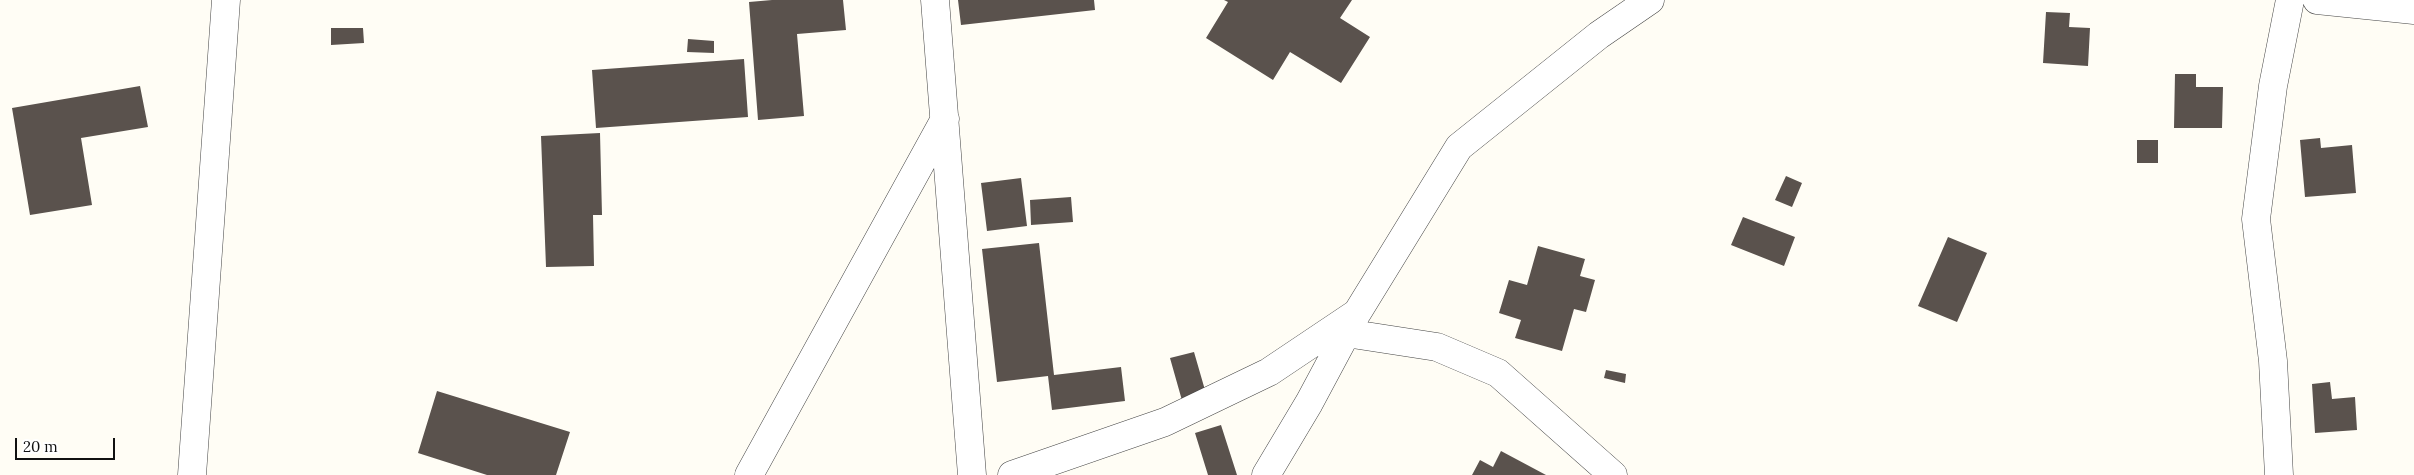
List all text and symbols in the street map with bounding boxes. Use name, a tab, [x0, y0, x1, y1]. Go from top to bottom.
scale bar	[18, 428, 118, 460]
text: 20 m	[23, 437, 58, 456]

